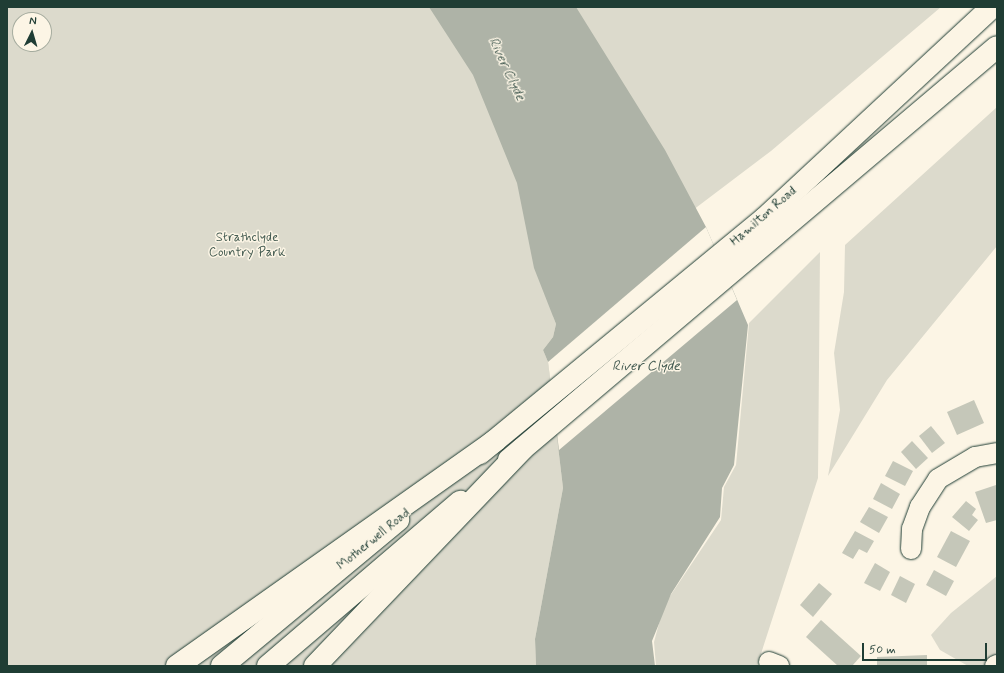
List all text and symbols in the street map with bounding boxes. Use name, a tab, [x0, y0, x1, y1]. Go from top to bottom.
north arrow	[12, 12, 52, 52]
text: N	[29, 14, 37, 28]
water label: River Clyde	[485, 35, 529, 103]
street label: Hamilton Road	[728, 184, 800, 250]
park label: Strathclyde Country Park	[210, 231, 284, 262]
water label: River Clyde	[612, 358, 680, 374]
street label: Motherwell Road	[334, 506, 414, 574]
scale bar	[864, 635, 989, 661]
text: 50 m	[869, 642, 896, 658]

